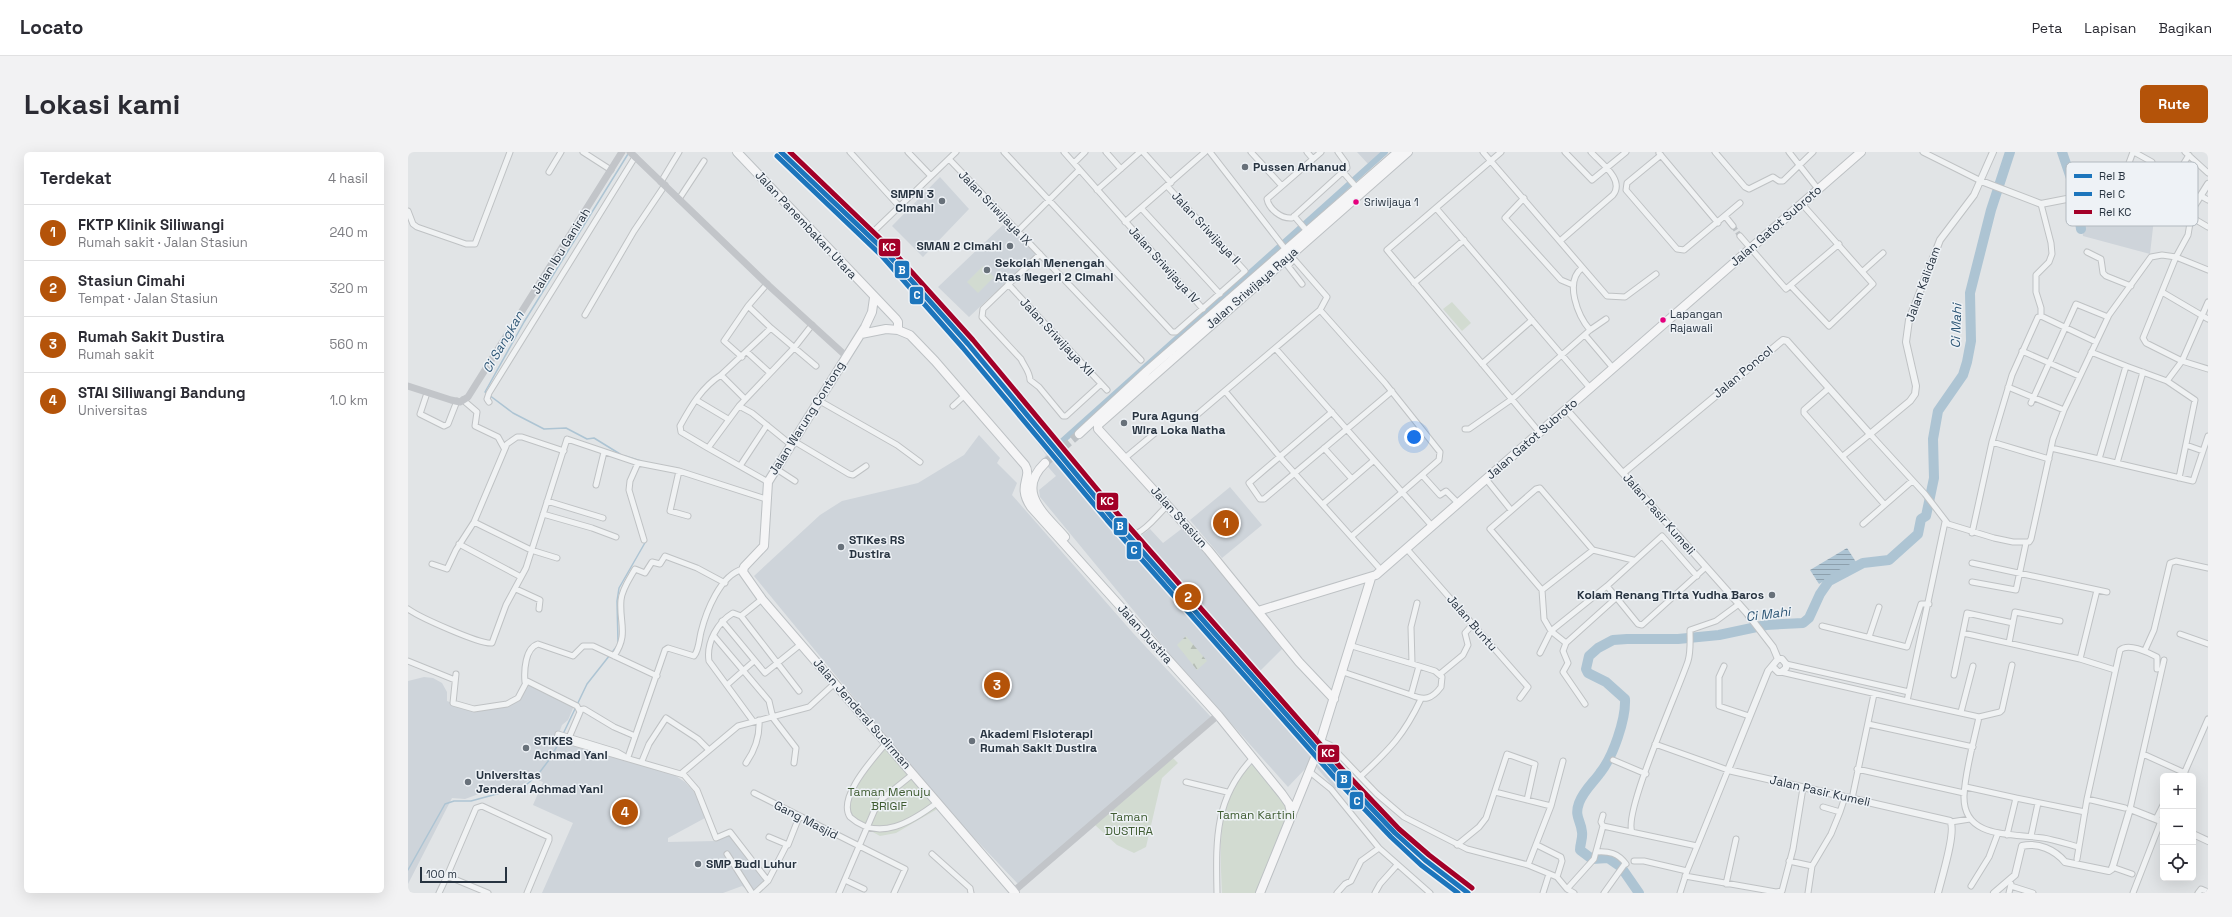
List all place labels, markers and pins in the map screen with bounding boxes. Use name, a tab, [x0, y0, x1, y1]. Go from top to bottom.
place label: Pussen Arhanud	[1253, 159, 1346, 175]
marker: Pussen Arhanud	[1240, 162, 1250, 172]
place label: SMPN 3 Cimahi	[891, 186, 934, 216]
place label: Sriwijaya 1	[1364, 195, 1418, 209]
marker: SMPN 3 Cimahi	[937, 196, 947, 206]
marker: Sriwijaya 1	[1351, 197, 1361, 207]
place label: SMAN 2 Cimahi	[917, 238, 1002, 254]
marker: SMAN 2 Cimahi	[1005, 241, 1015, 251]
place label: Sekolah Menengah Atas Negeri 2 Cimahi	[995, 255, 1113, 285]
marker: Sekolah Menengah Atas Negeri 2 Cimahi	[982, 265, 992, 275]
place label: Lapangan Rajawali	[1670, 307, 1723, 335]
marker: Lapangan Rajawali	[1658, 315, 1668, 325]
place label: Pura Agung Wira Loka Natha	[1132, 408, 1225, 438]
marker: Pura Agung Wira Loka Natha	[1119, 418, 1129, 428]
pin: 1	[1213, 508, 1239, 538]
place label: STIKes RS Dustira	[849, 532, 905, 562]
marker: STIKes RS Dustira	[836, 542, 846, 552]
pin: 2	[1175, 582, 1201, 612]
place label: Kolam Renang Tirta Yudha Baros	[1577, 587, 1764, 603]
marker: Kolam Renang Tirta Yudha Baros	[1767, 590, 1777, 600]
pin: 3	[984, 670, 1010, 700]
place label: Akademi Fisioterapi Rumah Sakit Dustira	[980, 726, 1097, 756]
place label: STIKES Achmad Yani	[534, 733, 608, 763]
marker: Akademi Fisioterapi Rumah Sakit Dustira	[967, 736, 977, 746]
marker: STIKES Achmad Yani	[521, 743, 531, 753]
place label: Universitas Jenderal Achmad Yani	[476, 767, 603, 797]
marker: Universitas Jenderal Achmad Yani	[463, 777, 473, 787]
pin: 4	[612, 797, 638, 827]
place label: SMP Budi Luhur	[706, 856, 797, 872]
marker: SMP Budi Luhur	[693, 859, 703, 869]

